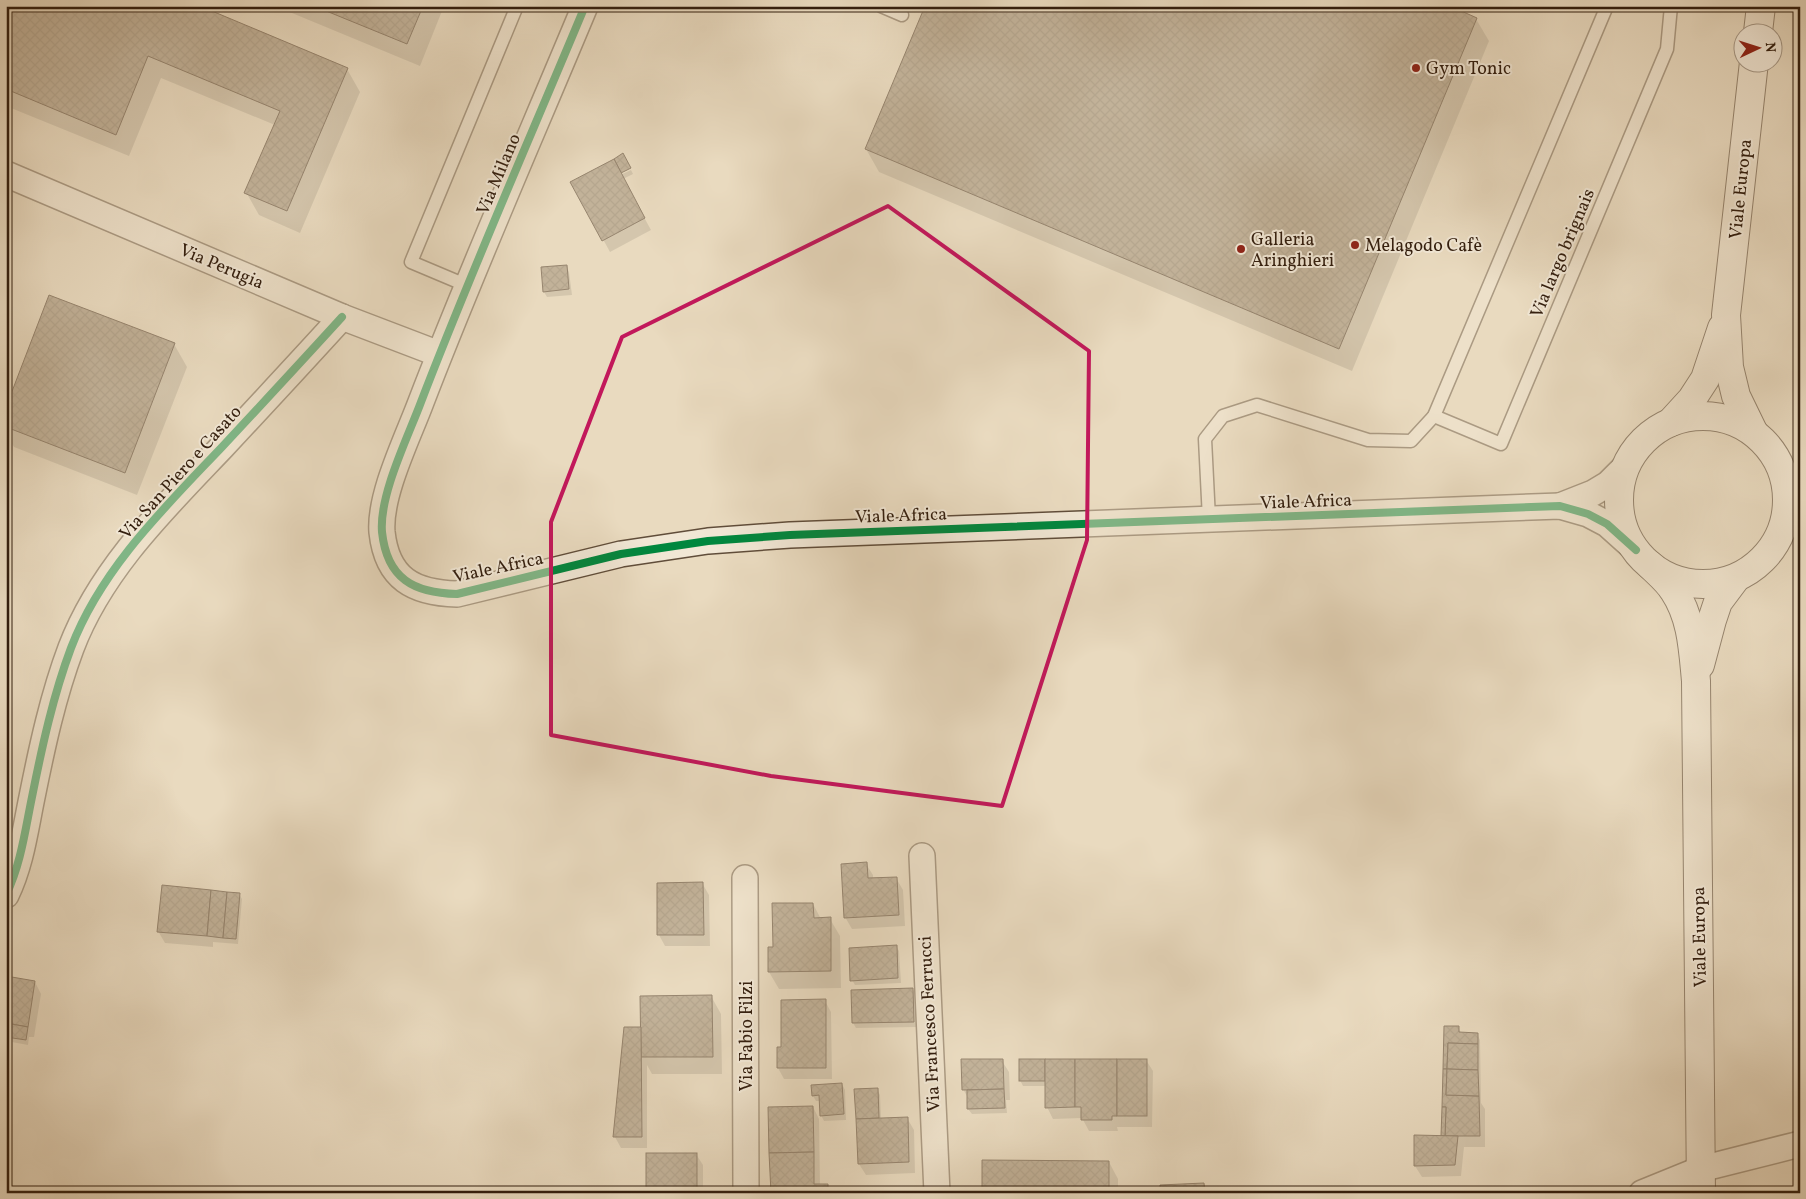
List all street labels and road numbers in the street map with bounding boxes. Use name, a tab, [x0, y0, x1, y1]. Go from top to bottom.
street label: Via Milano	[471, 130, 528, 219]
street label: Viale Europa	[1724, 138, 1759, 241]
street label: Via largo brignais	[1525, 185, 1602, 322]
street label: Via Perugia	[175, 238, 267, 296]
street label: Via San Piero e Casato	[114, 400, 248, 546]
street label: Viale Africa	[1260, 488, 1353, 517]
street label: Viale Africa	[855, 502, 948, 531]
street label: Viale Africa	[451, 547, 546, 590]
street label: Viale Europa	[1687, 886, 1714, 988]
street label: Via Francesco Ferrucci	[913, 935, 948, 1113]
street label: Via Fabio Filzi	[735, 981, 760, 1091]

